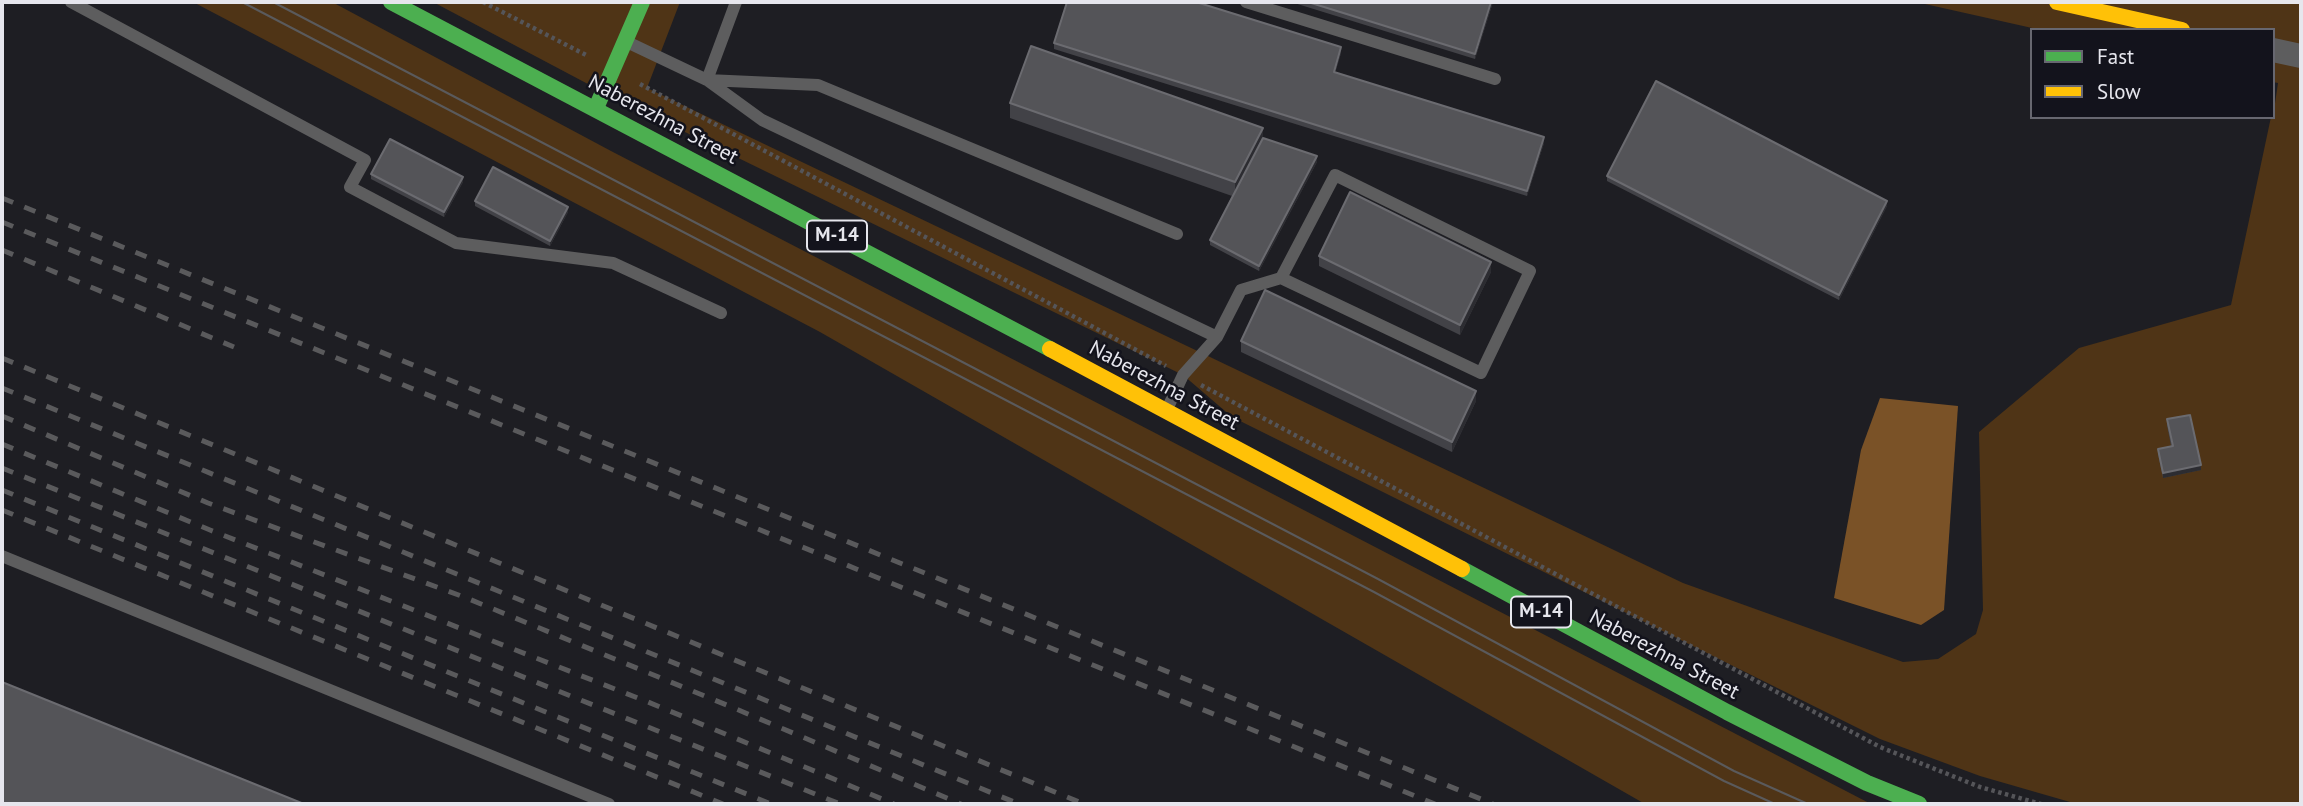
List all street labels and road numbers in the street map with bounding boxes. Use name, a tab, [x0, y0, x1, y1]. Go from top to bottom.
street label: Naberezhna Street	[584, 70, 742, 170]
road number: М-14	[807, 220, 867, 252]
street label: Naberezhna Street	[1085, 336, 1243, 436]
road number: М-14	[1511, 596, 1571, 628]
street label: Naberezhna Street	[1585, 605, 1743, 705]

